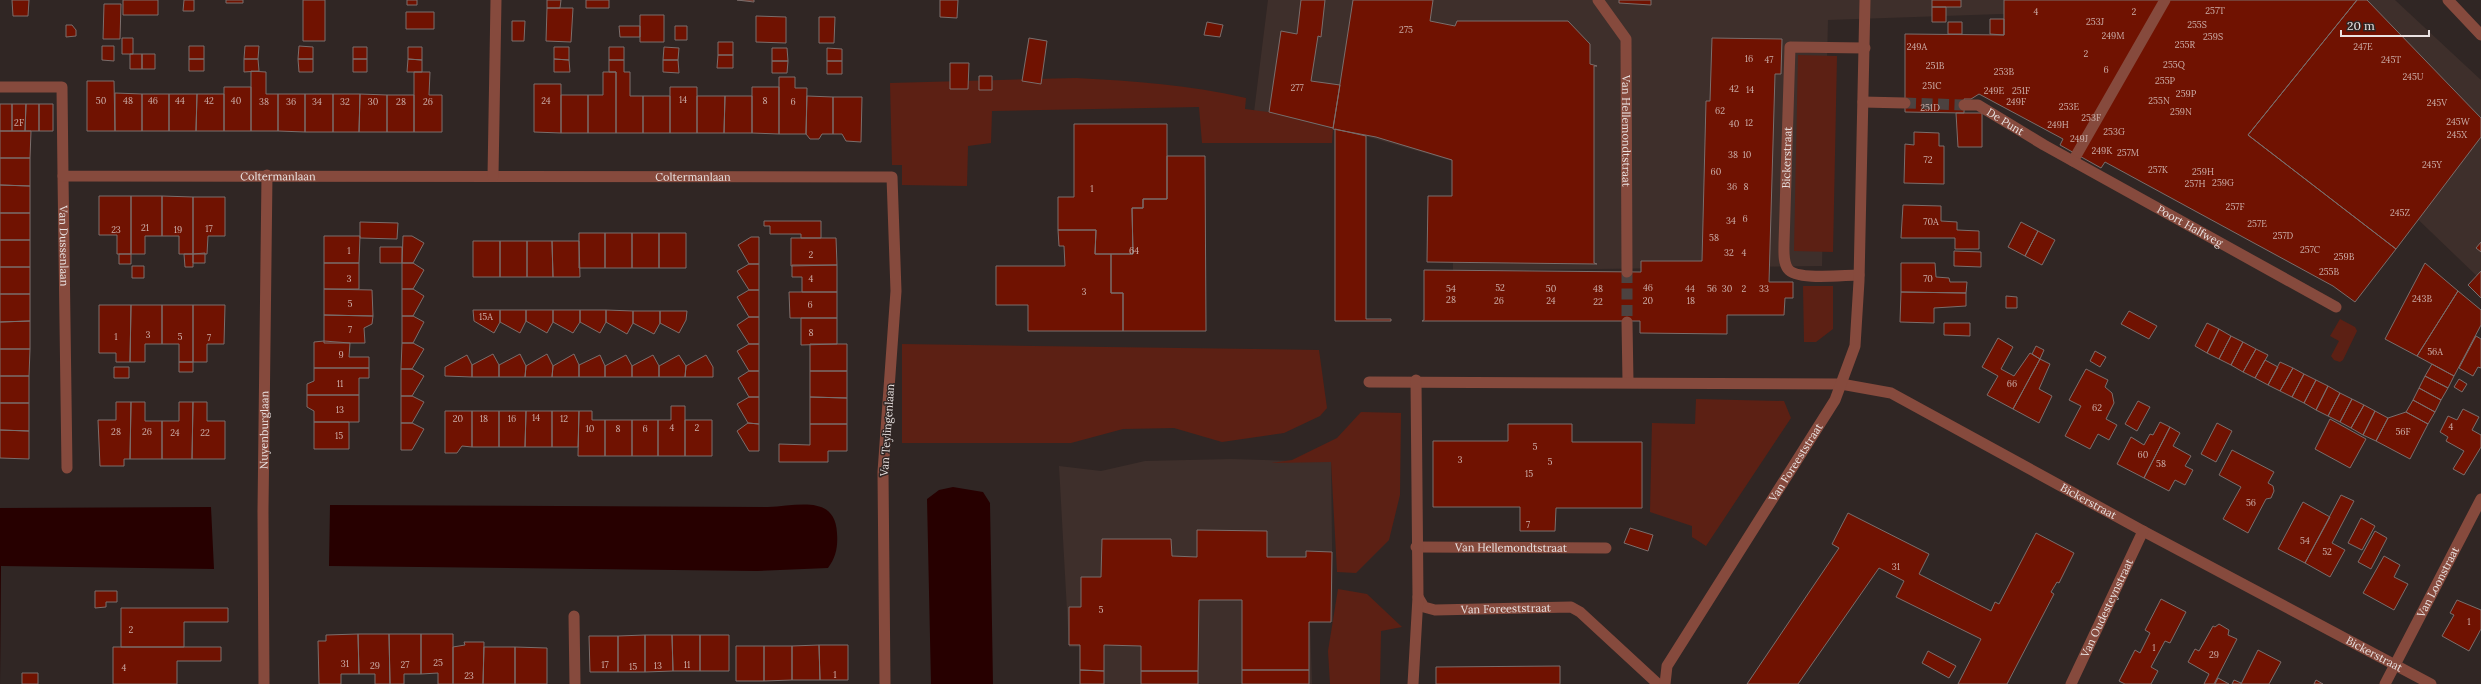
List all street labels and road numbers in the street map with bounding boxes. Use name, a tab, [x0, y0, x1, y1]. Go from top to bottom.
street label: Van Hellemondtstraat	[1619, 74, 1634, 188]
street label: De Punt	[1984, 105, 2027, 139]
street label: Bickerstraat	[1779, 126, 1795, 189]
street label: Coltermanlaan	[240, 169, 316, 183]
street label: Coltermanlaan	[655, 170, 731, 184]
street label: Poort Halfweg	[2154, 202, 2226, 250]
street label: Van Dussenlaan	[56, 204, 72, 287]
street label: Van Teylingenlaan	[877, 383, 897, 478]
street label: Nuyenburglaan	[256, 390, 271, 469]
street label: Van Foreeststraat	[1765, 420, 1826, 505]
street label: Bickerstraat	[2058, 480, 2120, 523]
street label: Van Hellemondtstraat	[1454, 540, 1568, 555]
street label: Van Loonstraat	[2413, 544, 2462, 621]
street label: Van Oudesteynstraat	[2077, 556, 2136, 660]
street label: Van Foreeststraat	[1460, 600, 1552, 616]
street label: Bickerstraat	[2344, 633, 2406, 675]

